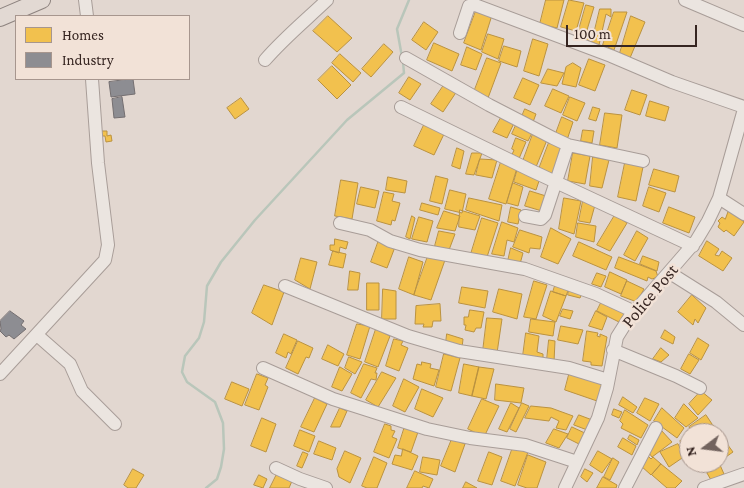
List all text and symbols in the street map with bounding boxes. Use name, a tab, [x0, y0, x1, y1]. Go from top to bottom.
legend	[15, 15, 190, 80]
scale bar	[569, 15, 700, 47]
text: 100 m	[574, 26, 611, 42]
text: Homes	[62, 27, 104, 43]
text: Industry	[62, 52, 114, 68]
street label: Police Post	[617, 260, 683, 332]
north arrow	[679, 423, 729, 473]
text: N	[682, 445, 699, 458]

